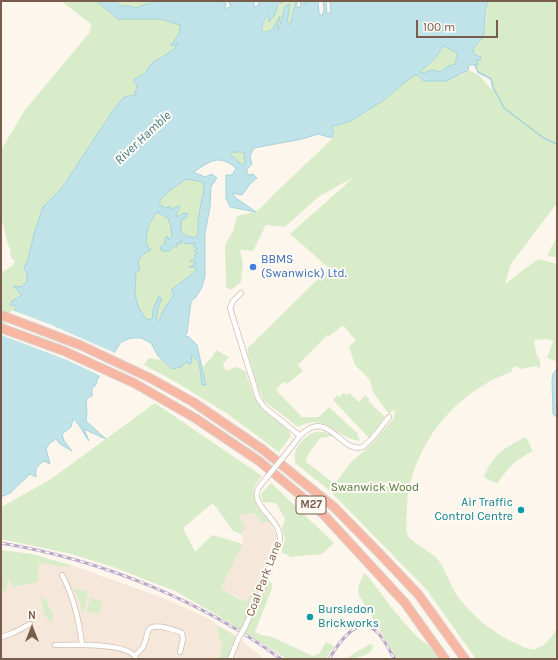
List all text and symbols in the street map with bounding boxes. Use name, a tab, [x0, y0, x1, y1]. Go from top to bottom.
scale bar	[418, 12, 500, 38]
text: 100 m	[423, 20, 455, 34]
water label: River Hamble	[112, 108, 174, 168]
place label: BBMS (Swanwick) Ltd.	[261, 253, 347, 281]
marker: BBMS (Swanwick) Ltd.	[248, 262, 258, 272]
park label: Swanwick Wood	[331, 481, 419, 495]
road number: M27	[296, 496, 326, 514]
place label: Air Traffic Control Centre	[434, 496, 513, 524]
marker: Air Traffic Control Centre	[516, 505, 526, 515]
street label: Coal Park Lane	[243, 539, 285, 619]
place label: Bursledon Brickworks	[318, 603, 379, 631]
north arrow	[12, 608, 52, 648]
text: N	[28, 609, 36, 622]
marker: Bursledon Brickworks	[305, 612, 315, 622]

